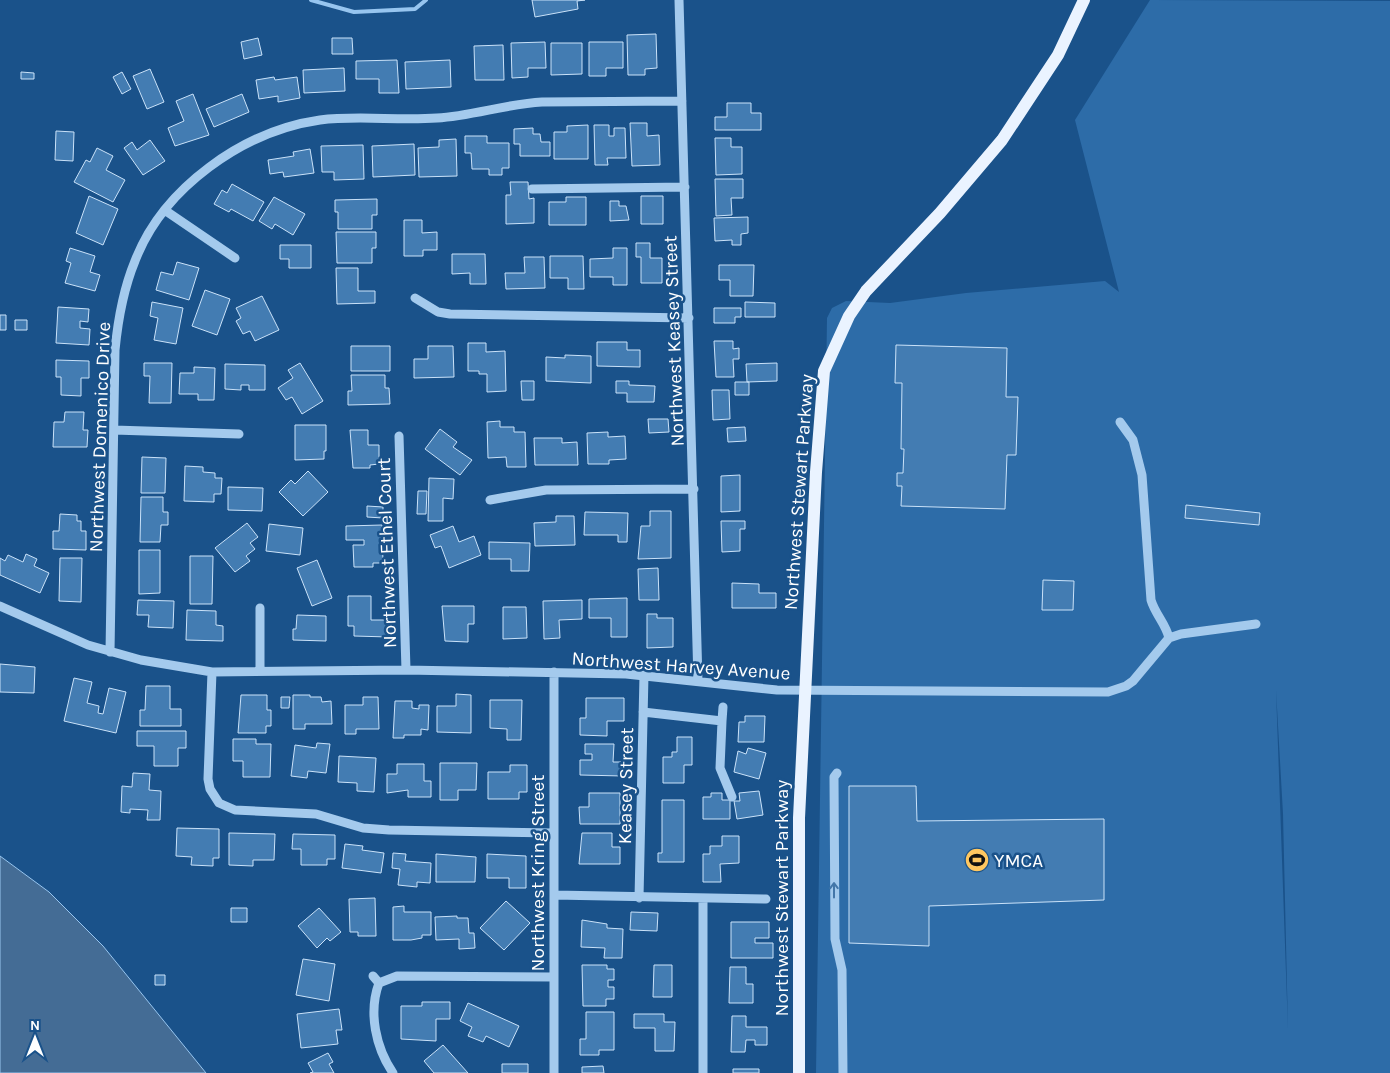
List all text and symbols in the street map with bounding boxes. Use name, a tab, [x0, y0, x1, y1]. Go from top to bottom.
street label: Northwest Keasey Street	[659, 235, 689, 447]
street label: Northwest Domenico Drive	[85, 321, 115, 553]
street label: Northwest Stewart Parkway	[780, 373, 818, 611]
street label: Northwest Ethel Court	[373, 457, 401, 649]
street label: Northwest Harvey Avenue	[571, 647, 791, 685]
street label: Keasey Street	[614, 727, 638, 845]
street label: Northwest Kring Street	[527, 775, 549, 971]
street label: Northwest Stewart Parkway	[771, 779, 793, 1016]
sports icon: YMCA	[964, 847, 990, 873]
place label: YMCA	[994, 850, 1043, 872]
one-way arrow	[829, 883, 839, 899]
north arrow	[10, 1013, 60, 1063]
text: N	[30, 1017, 40, 1034]

